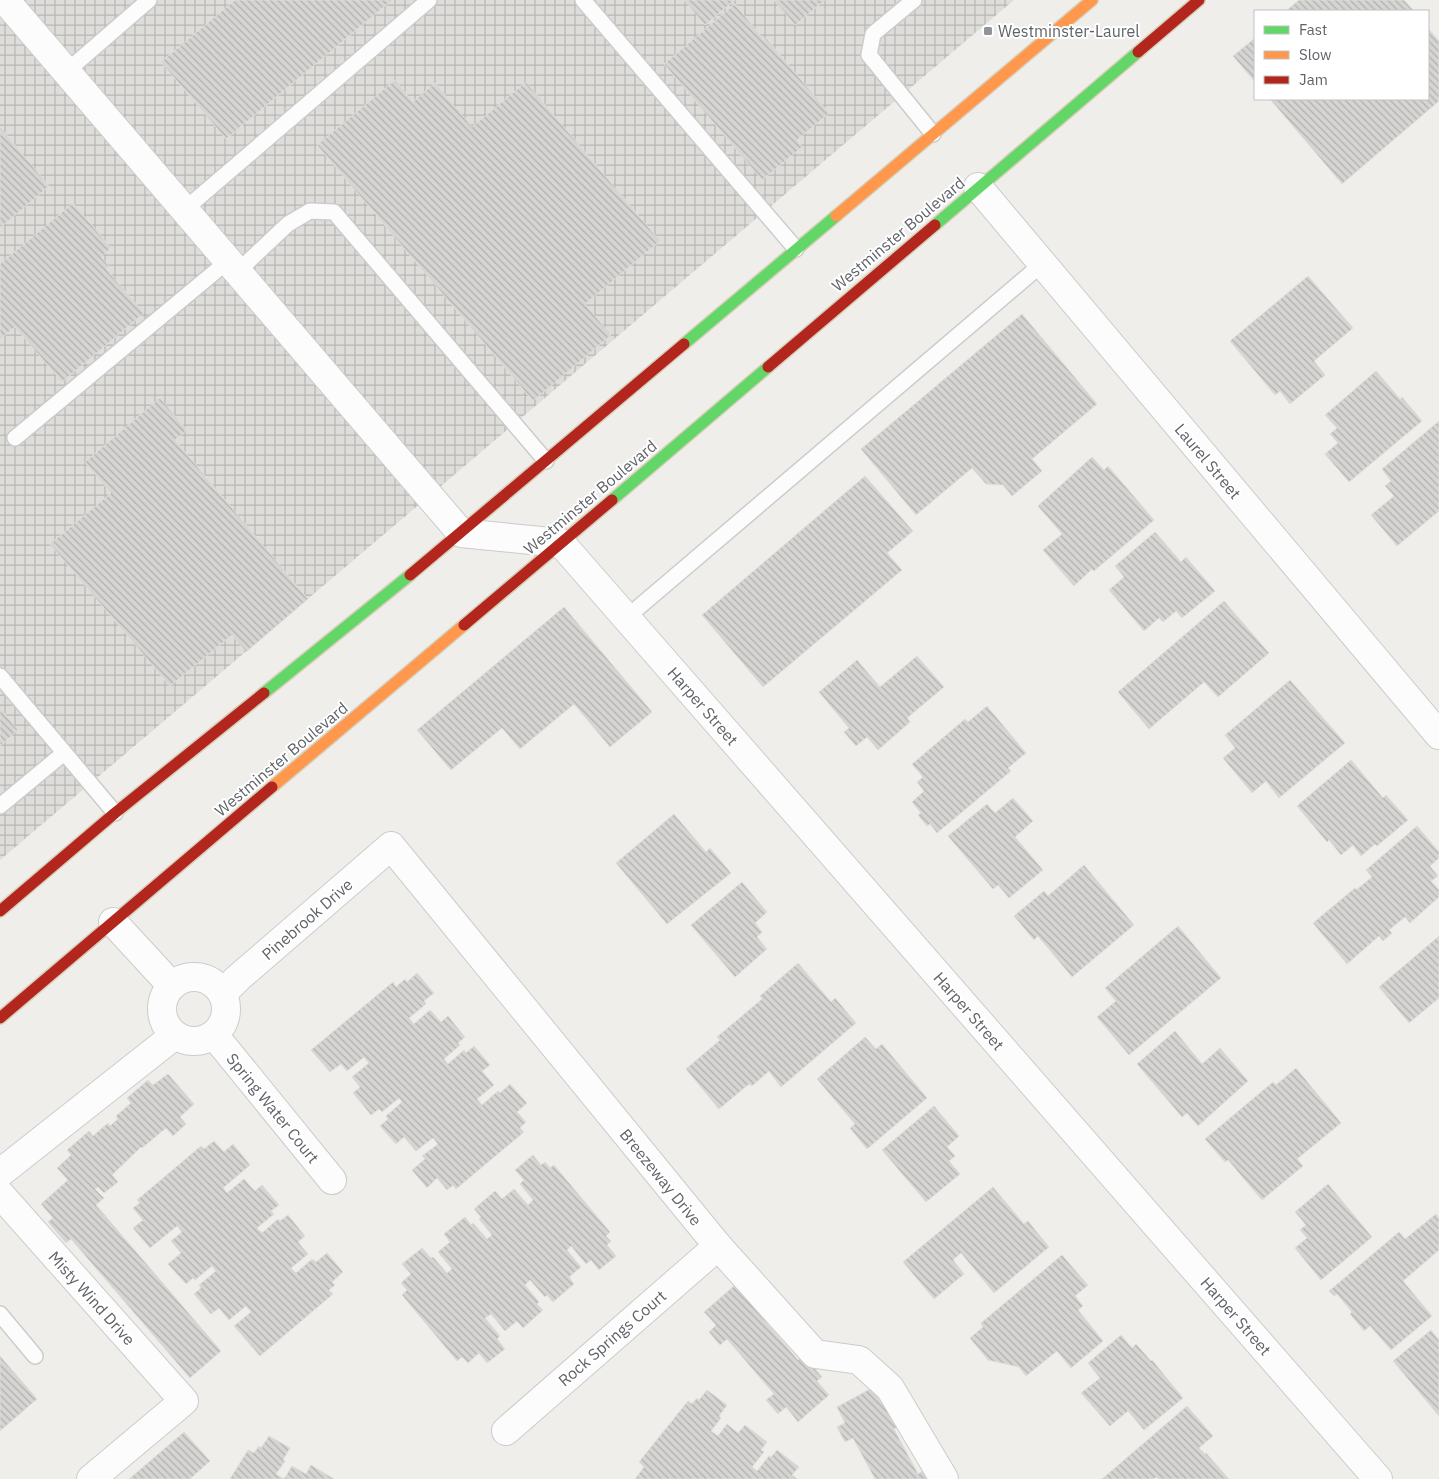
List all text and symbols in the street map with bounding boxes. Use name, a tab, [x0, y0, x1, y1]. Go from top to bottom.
legend	[1254, 10, 1429, 100]
text: Fast	[1299, 20, 1327, 39]
place label: Westminster-Laurel	[998, 21, 1140, 41]
marker: Westminster-Laurel	[982, 25, 994, 37]
text: Slow	[1299, 45, 1332, 64]
text: Jam	[1299, 70, 1328, 89]
street label: Westminster Boulevard	[827, 172, 969, 296]
street label: Laurel Street	[1171, 419, 1245, 503]
street label: Westminster Boulevard	[519, 435, 661, 559]
street label: Harper Street	[664, 663, 742, 749]
street label: Westminster Boulevard	[210, 697, 352, 821]
street label: Pinebrook Drive	[257, 874, 357, 964]
street label: Harper Street	[930, 968, 1008, 1054]
street label: Spring Water Court	[222, 1049, 324, 1167]
street label: Breezeway Drive	[616, 1124, 706, 1230]
street label: Misty Wind Drive	[45, 1247, 140, 1349]
street label: Harper Street	[1197, 1273, 1275, 1359]
street label: Rock Springs Court	[554, 1286, 670, 1390]

